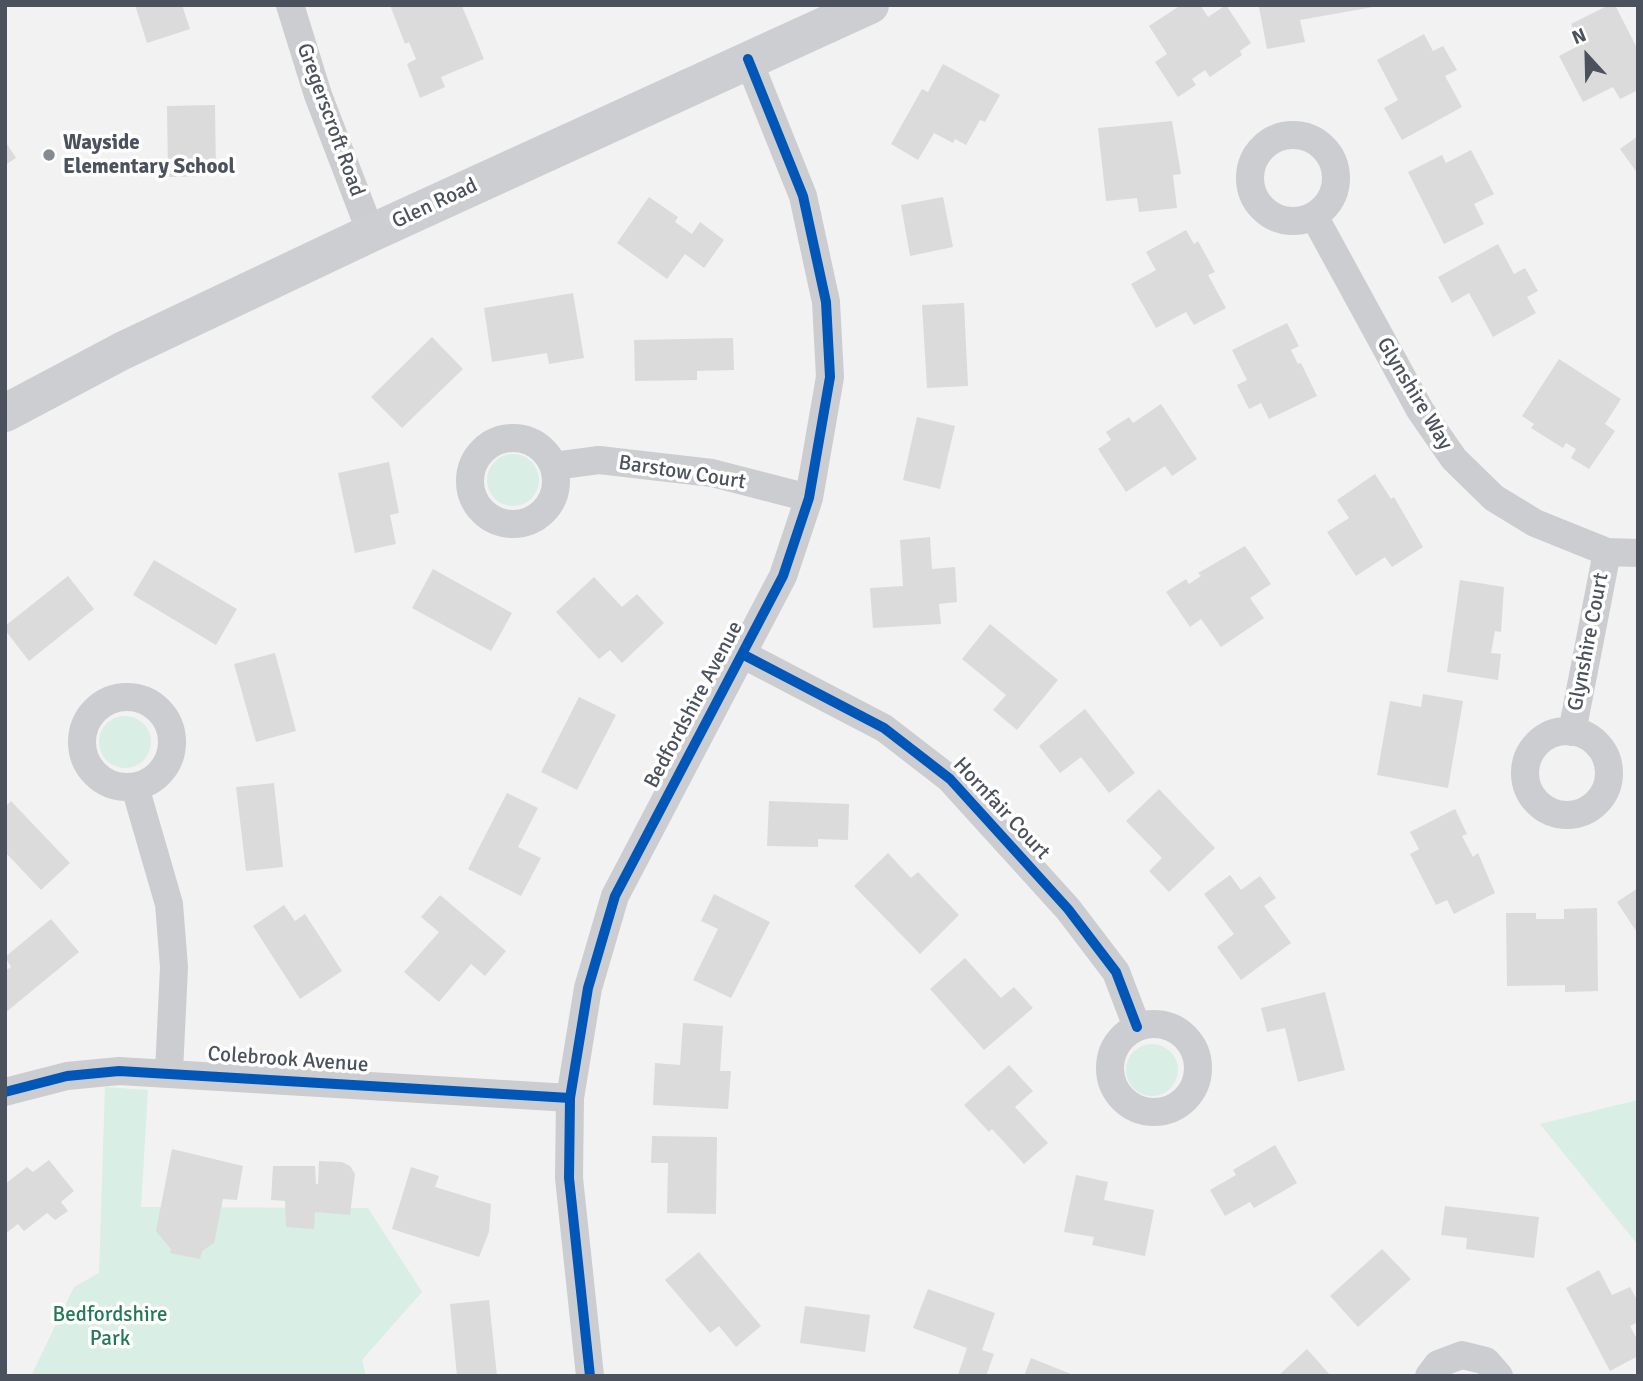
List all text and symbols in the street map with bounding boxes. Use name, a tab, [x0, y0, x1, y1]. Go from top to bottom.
north arrow	[1552, 21, 1622, 91]
text: N	[1569, 23, 1590, 50]
street label: Gregerscroft Road	[291, 40, 369, 200]
place label: Wayside Elementary School	[63, 130, 235, 180]
marker: Wayside Elementary School	[41, 147, 57, 163]
street label: Glen Road	[388, 173, 482, 235]
street label: Glynshire Way	[1371, 333, 1457, 455]
street label: Barstow Court	[617, 451, 747, 495]
street label: Glynshire Court	[1563, 571, 1615, 713]
street label: Bedfordshire Avenue	[639, 617, 749, 793]
street label: Hornfair Court	[947, 753, 1055, 865]
street label: Colebrook Avenue	[207, 1042, 369, 1078]
park label: Bedfordshire Park	[53, 1302, 167, 1352]

